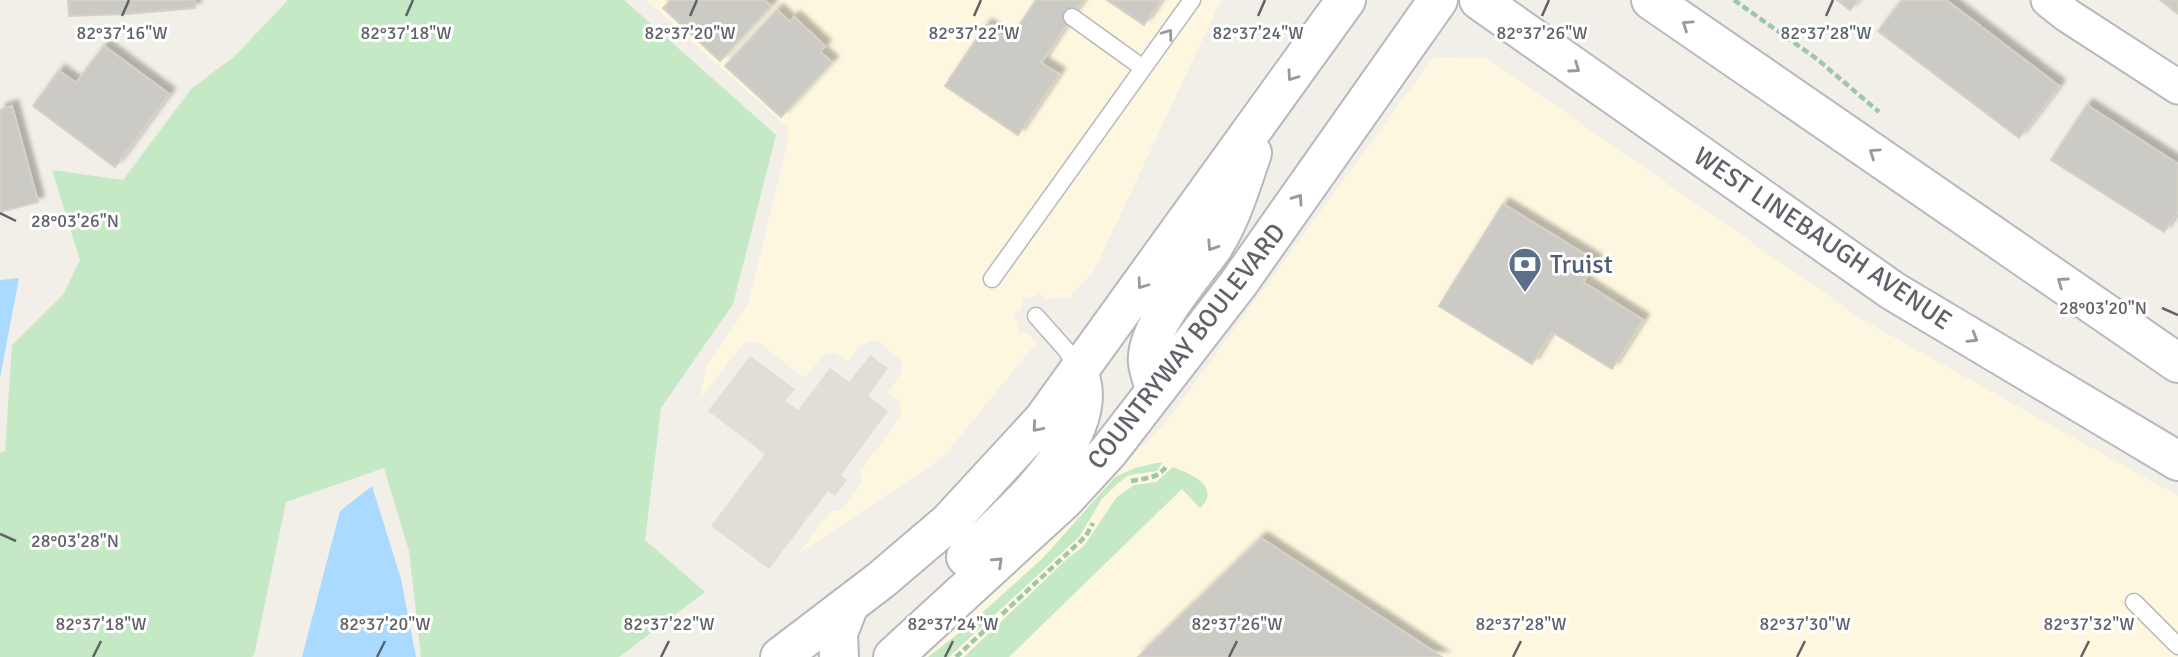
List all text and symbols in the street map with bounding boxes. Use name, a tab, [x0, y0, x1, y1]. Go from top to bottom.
one-way arrow	[1682, 20, 1695, 33]
text: 82°37'16"W	[77, 22, 167, 44]
text: 82°37'18"W	[361, 22, 451, 44]
text: 82°37'20"W	[645, 22, 735, 44]
text: 82°37'22"W	[929, 22, 1019, 44]
text: 82°37'24"W	[1213, 22, 1303, 44]
text: 82°37'26"W	[1497, 22, 1587, 44]
text: 82°37'28"W	[1781, 22, 1871, 44]
one-way arrow	[1160, 29, 1172, 42]
one-way arrow	[1567, 60, 1580, 72]
one-way arrow	[1288, 68, 1300, 81]
street label: WEST LINEBAUGH AVENUE	[1687, 140, 1958, 337]
one-way arrow	[1869, 149, 1882, 161]
one-way arrow	[1290, 194, 1302, 207]
text: 28°03'26"N	[31, 210, 119, 232]
street label: COUNTRYWAY BOULEVARD	[1081, 217, 1293, 476]
one-way arrow	[1208, 238, 1221, 251]
bank icon: Truist	[1506, 245, 1544, 294]
place label: Truist	[1550, 249, 1613, 281]
one-way arrow	[1138, 276, 1150, 289]
one-way arrow	[2057, 278, 2070, 290]
text: 28°03'20"N	[2059, 297, 2147, 319]
one-way arrow	[1965, 330, 1978, 343]
one-way arrow	[1033, 418, 1045, 431]
text: 28°03'28"N	[31, 530, 119, 552]
one-way arrow	[990, 557, 1003, 570]
text: 82°37'18"W	[56, 613, 146, 635]
text: 82°37'20"W	[340, 613, 430, 635]
text: 82°37'22"W	[624, 613, 714, 635]
text: 82°37'24"W	[908, 613, 998, 635]
text: 82°37'26"W	[1192, 613, 1282, 635]
text: 82°37'28"W	[1476, 613, 1566, 635]
text: 82°37'30"W	[1760, 613, 1850, 635]
text: 82°37'32"W	[2044, 613, 2134, 635]

